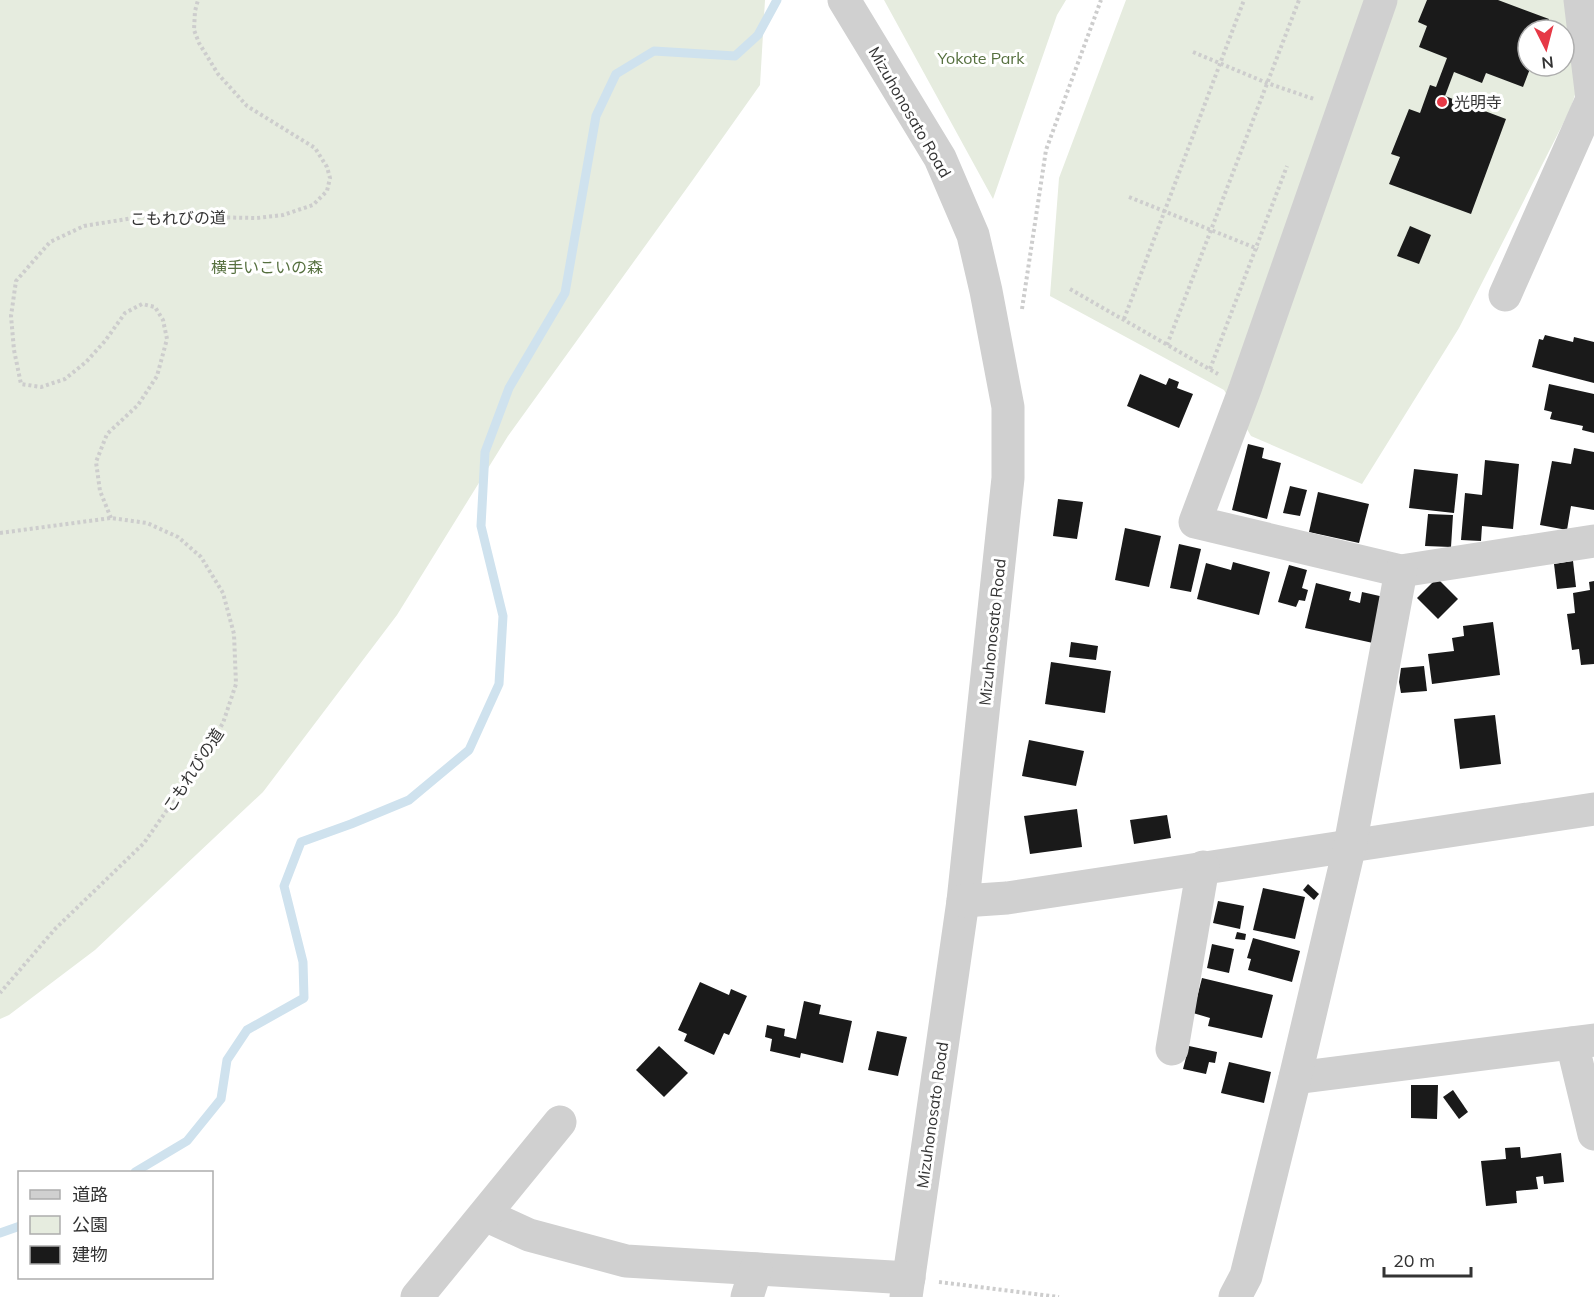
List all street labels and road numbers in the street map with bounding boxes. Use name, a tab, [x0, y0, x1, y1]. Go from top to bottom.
street label: Mizuhonosato Road	[864, 43, 956, 181]
street label: こもれびの道	[130, 207, 226, 229]
street label: Mizuhonosato Road	[974, 558, 1010, 706]
street label: こもれびの道	[158, 724, 228, 816]
street label: Mizuhonosato Road	[912, 1040, 952, 1190]

